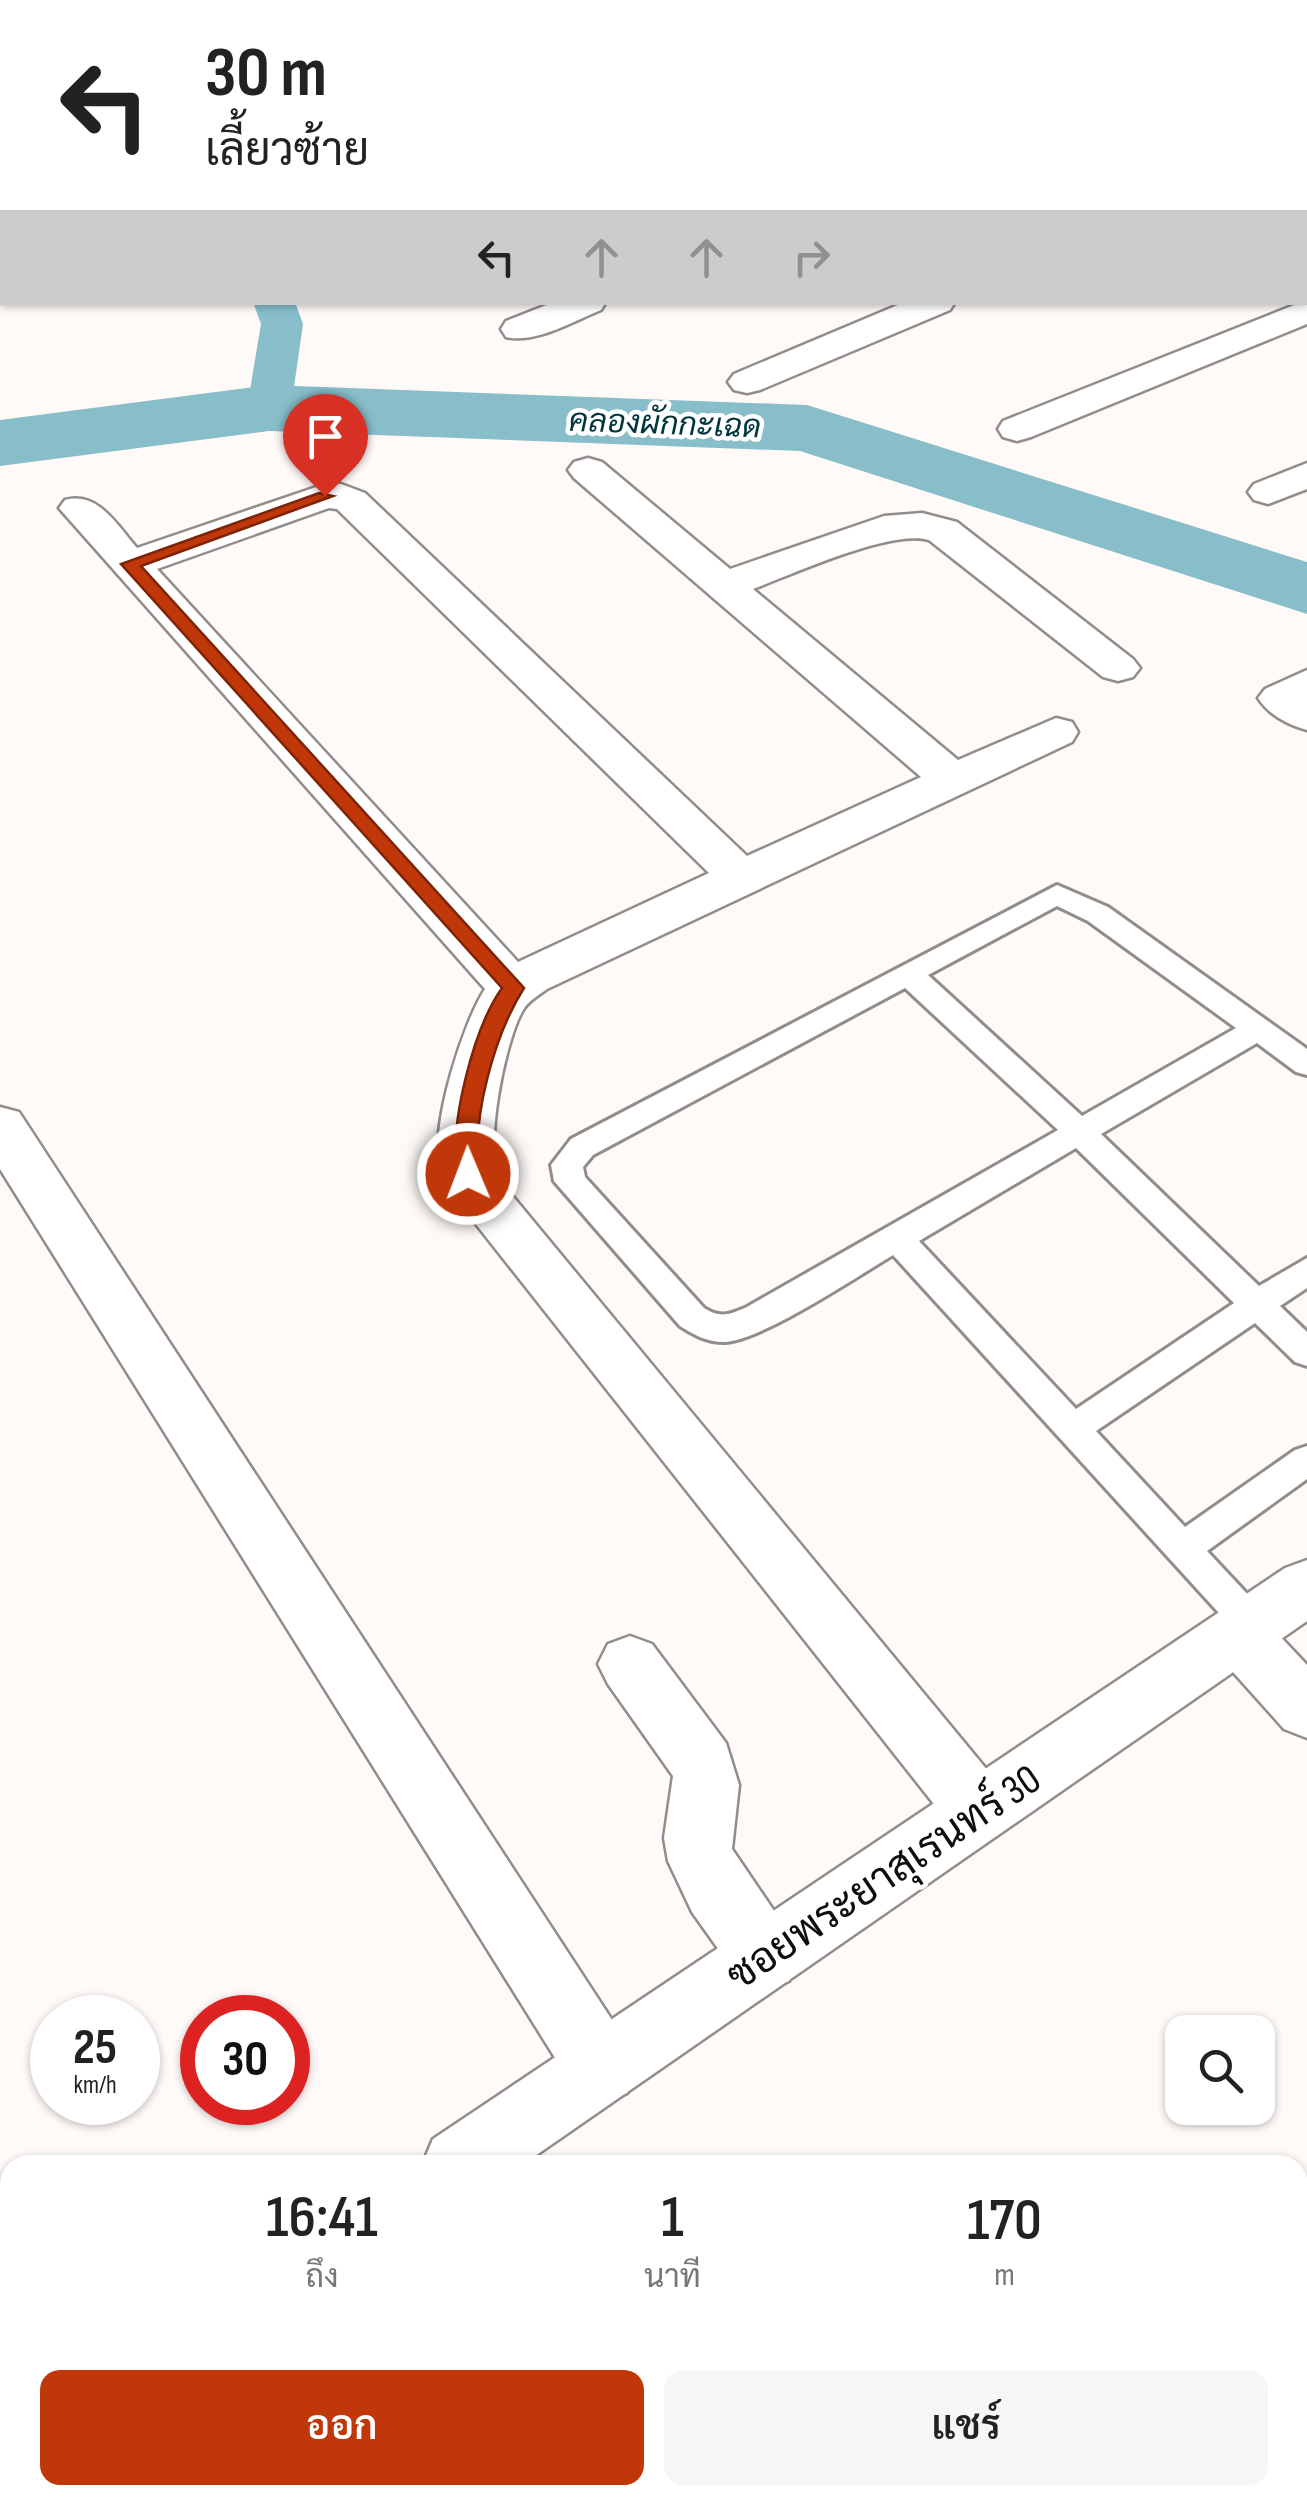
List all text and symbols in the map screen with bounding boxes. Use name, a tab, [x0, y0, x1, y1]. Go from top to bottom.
text: 30 m	[205, 32, 327, 116]
icon: left	[40, 40, 170, 170]
text: เลี้ยวซ้าย	[205, 124, 369, 179]
icon: left	[469, 230, 524, 285]
icon: ahead	[574, 230, 629, 285]
icon: ahead	[679, 230, 734, 285]
icon: right	[784, 230, 839, 285]
pin	[283, 394, 368, 497]
water label: คลองผักกะเฉด	[568, 401, 762, 447]
icon: arrive	[298, 409, 353, 464]
position arrow	[416, 1122, 520, 1226]
street label: ซอยพระยาสุเรนทร์ 30	[716, 1752, 1052, 2004]
speed limit sign: 30	[180, 1995, 310, 2125]
map controls	[1165, 2015, 1275, 2125]
button: search	[1165, 2015, 1275, 2125]
text: 25	[73, 2018, 117, 2078]
text: km/h	[73, 2070, 117, 2101]
text: 16:41	[266, 2182, 378, 2254]
text: 1	[661, 2182, 684, 2254]
text: 170	[967, 2185, 1042, 2257]
text: m	[994, 2256, 1015, 2295]
text: ถึง	[305, 2258, 339, 2297]
text: นาที	[644, 2258, 701, 2297]
button: ออก	[40, 2370, 644, 2485]
button: แชร์	[664, 2370, 1268, 2485]

